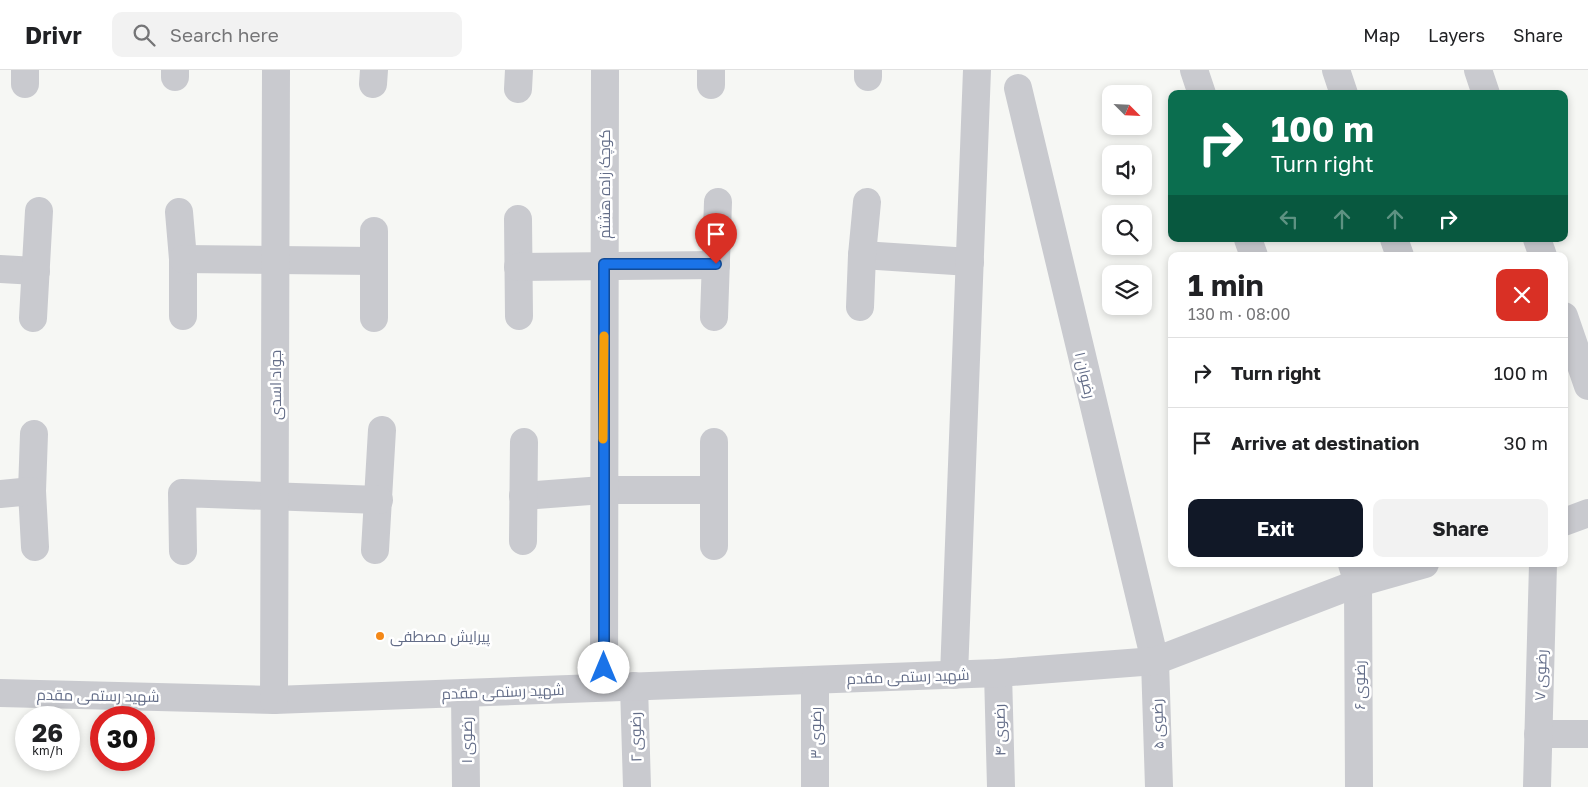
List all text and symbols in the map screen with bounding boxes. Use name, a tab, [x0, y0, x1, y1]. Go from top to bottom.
search box	[112, 12, 462, 57]
text: Drivr	[25, 20, 82, 49]
icon: search	[130, 21, 158, 49]
text: Search here	[170, 23, 279, 46]
text: Map	[1363, 24, 1400, 46]
text: Layers	[1428, 24, 1485, 46]
text: Share	[1513, 24, 1563, 46]
north arrow	[1102, 85, 1152, 135]
map controls	[1102, 85, 1152, 315]
text: 100 m	[1271, 108, 1374, 150]
icon: right	[1188, 110, 1253, 175]
street label: کوچک زاده هشتم	[595, 129, 615, 239]
button: sound	[1102, 145, 1152, 195]
text: Turn right	[1271, 150, 1374, 177]
button: search	[1102, 205, 1152, 255]
icon: left	[1275, 205, 1303, 233]
icon: ahead	[1328, 205, 1356, 233]
icon: ahead	[1381, 205, 1409, 233]
icon: right	[1434, 205, 1462, 233]
pin	[695, 213, 737, 264]
icon: arrive	[702, 220, 730, 248]
button: layers	[1102, 265, 1152, 315]
text: 1 min	[1188, 267, 1264, 303]
button: close	[1496, 269, 1548, 321]
text: 130 m · 08:00	[1188, 304, 1290, 324]
street label: جواد اسدی	[266, 350, 286, 420]
street label: رضوان ۱	[1070, 350, 1100, 401]
icon: right	[1188, 359, 1216, 387]
text: Turn right	[1231, 361, 1321, 384]
text: 100 m	[1494, 361, 1548, 384]
icon: arrive	[1188, 429, 1216, 457]
text: Arrive at destination	[1231, 431, 1419, 454]
text: 30 m	[1504, 431, 1548, 454]
button: Exit	[1188, 499, 1363, 557]
button: Share	[1373, 499, 1548, 557]
place label: پیرایش مصطفی	[390, 627, 490, 647]
marker: پیرایش مصطفی	[374, 630, 386, 642]
position arrow	[577, 641, 629, 693]
street label: رضوی ۷	[1530, 649, 1552, 701]
street label: رضوی ۶	[1350, 660, 1370, 710]
street label: شهید رستمی مقدم	[846, 665, 970, 689]
street label: شهید رستمی مقدم	[441, 680, 565, 704]
street label: شهید رستمی مقدم	[36, 685, 160, 707]
street label: رضوی ۵	[1147, 698, 1169, 749]
street label: رضوی ۴	[990, 704, 1010, 756]
speed limit sign: 30	[90, 706, 155, 771]
street label: رضوی ۳	[806, 707, 826, 759]
street label: رضوی ۲	[626, 712, 646, 762]
text: 26	[32, 717, 63, 748]
street label: رضوی ۱	[457, 717, 477, 763]
text: km/h	[32, 743, 63, 758]

